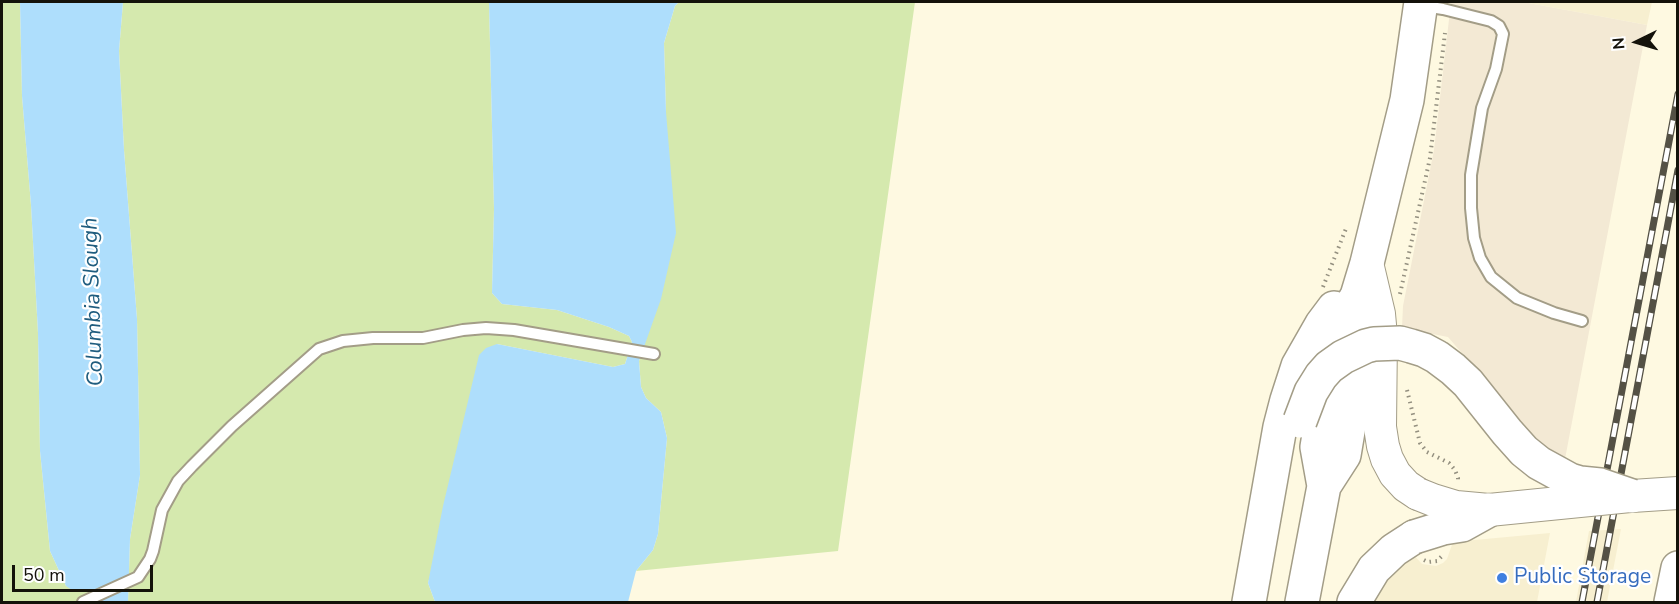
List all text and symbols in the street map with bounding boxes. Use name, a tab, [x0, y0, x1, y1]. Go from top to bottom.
north arrow	[1607, 12, 1667, 72]
text: N	[1608, 37, 1631, 50]
water label: Columbia Slough	[78, 217, 110, 387]
scale bar	[15, 553, 156, 591]
text: 50 m	[23, 563, 65, 587]
place label: Public Storage	[1514, 565, 1651, 591]
marker: Public Storage	[1495, 571, 1509, 585]

